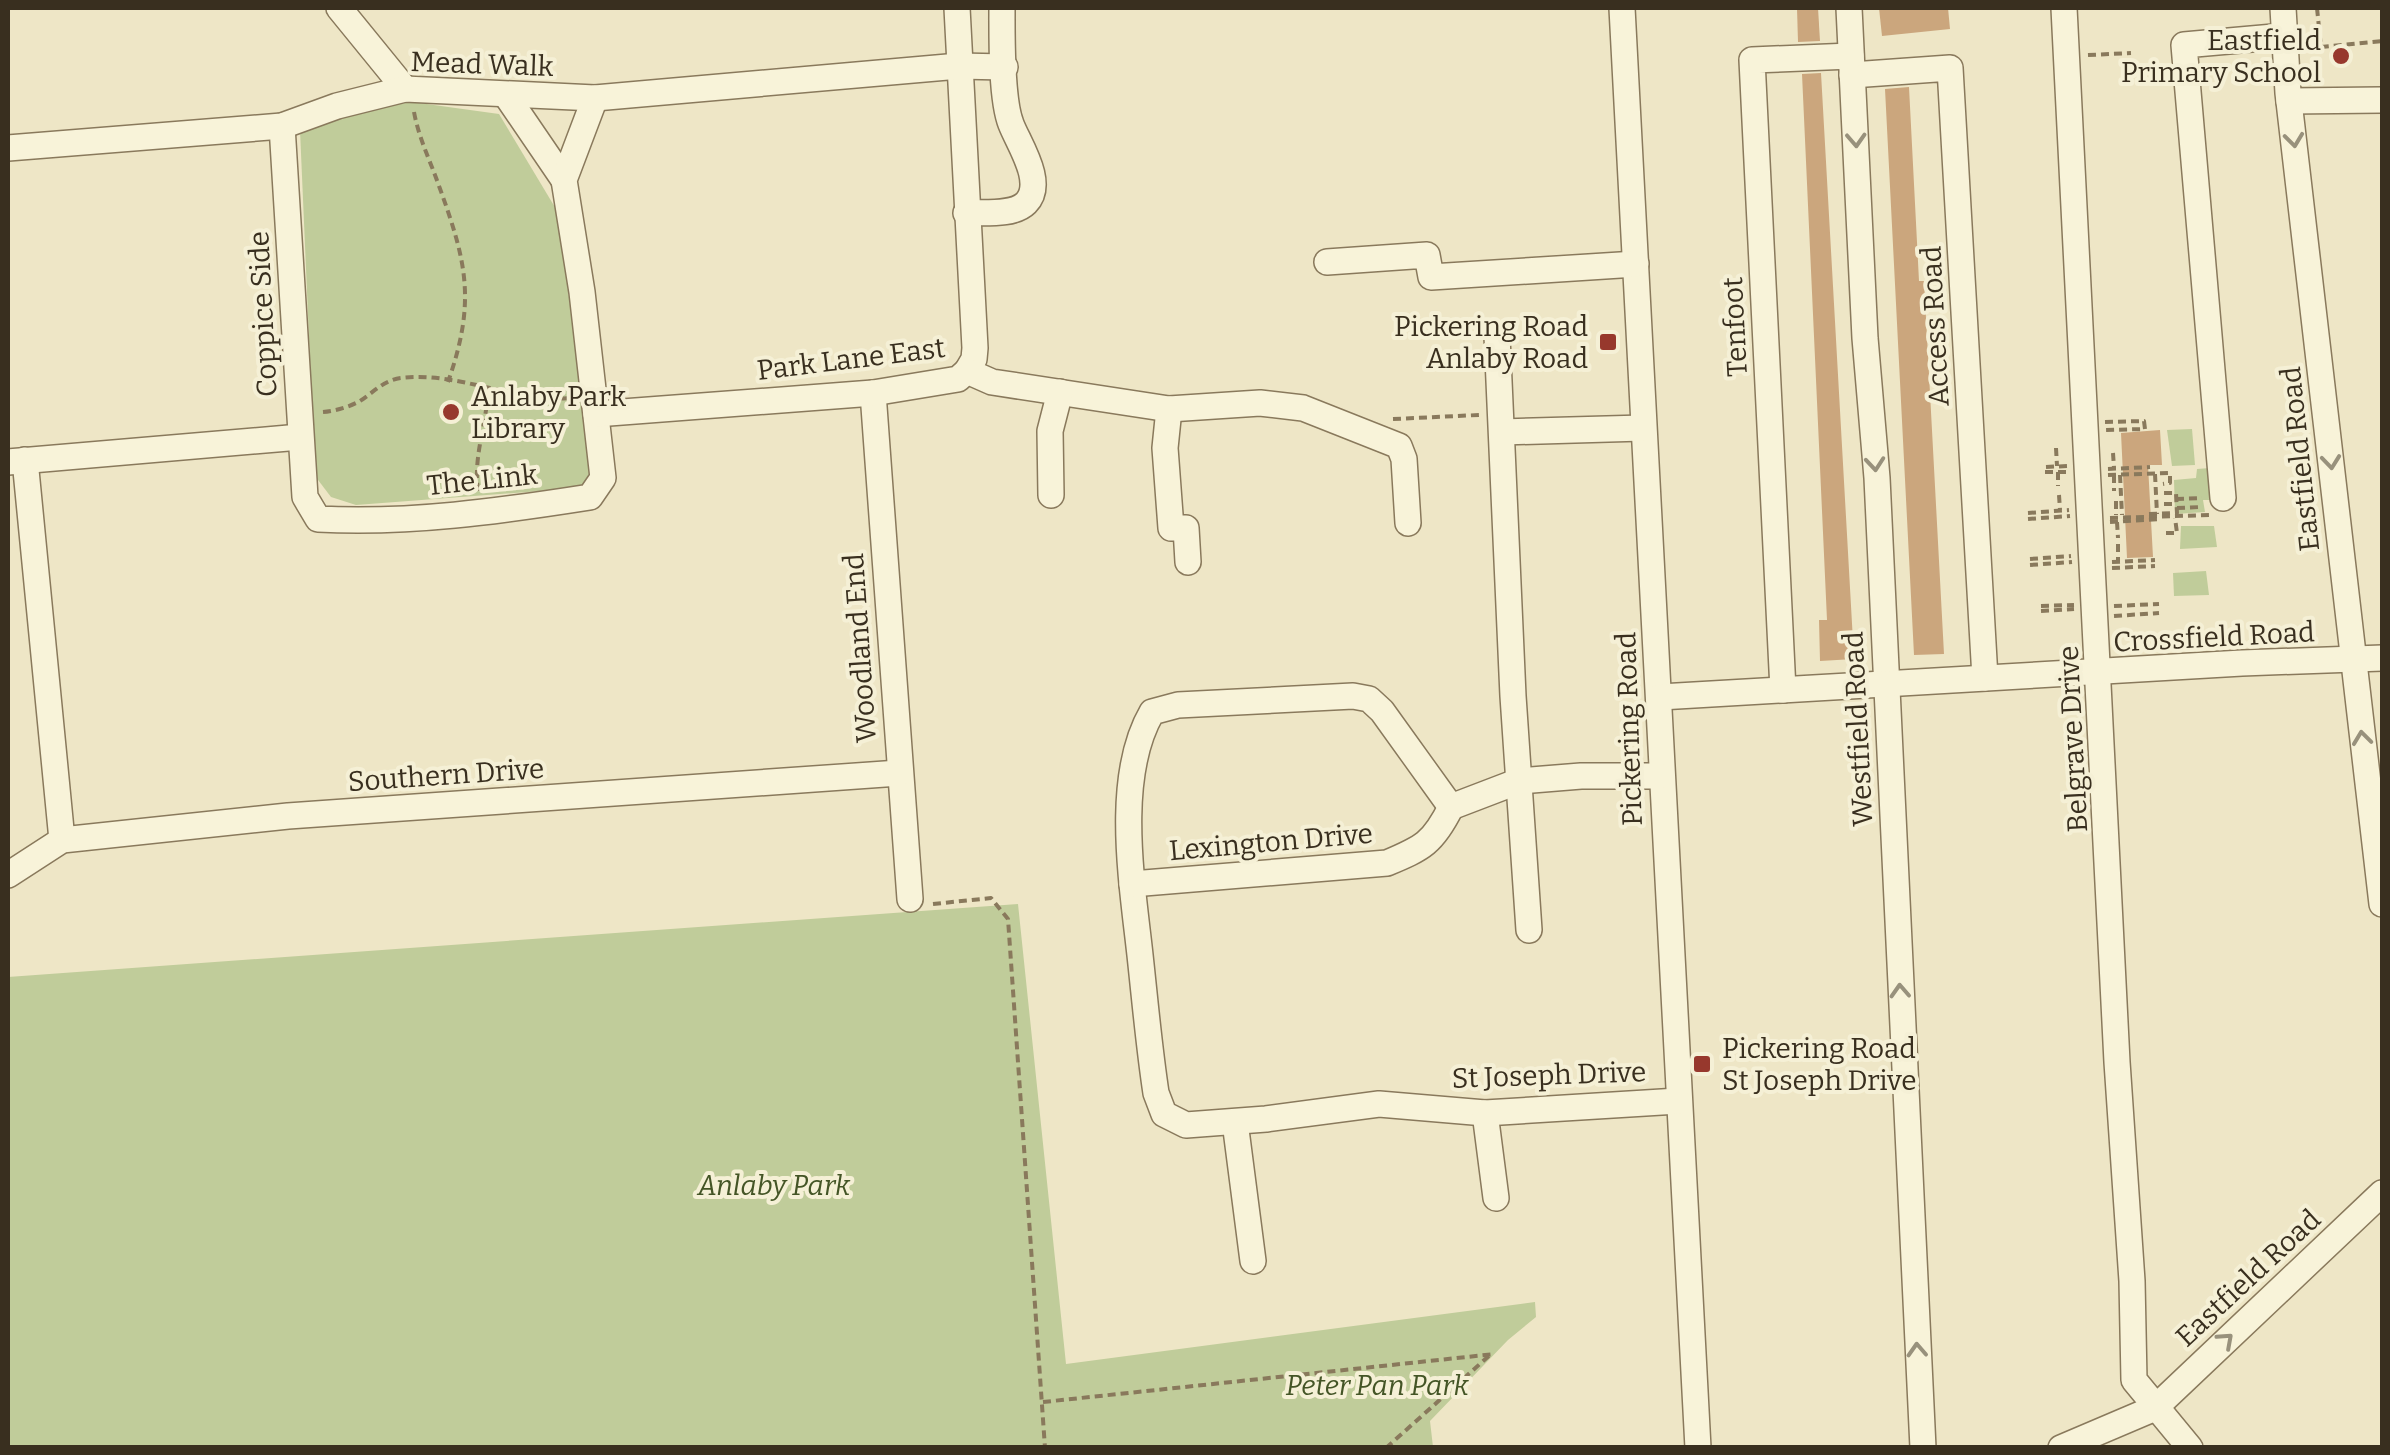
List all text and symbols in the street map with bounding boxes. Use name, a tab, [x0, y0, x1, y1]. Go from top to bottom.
place label: Eastfield Primary School	[2121, 24, 2321, 89]
street label: Mead Walk	[410, 45, 554, 83]
marker: Eastfield Primary School	[2330, 45, 2352, 67]
one-way arrow	[1845, 132, 1866, 148]
one-way arrow	[2283, 132, 2304, 148]
street label: Coppice Side	[242, 230, 284, 398]
street label: Access Road	[1914, 245, 1956, 407]
street label: Tenfoot	[1716, 276, 1754, 378]
place label: Pickering Road Anlaby Road	[1394, 310, 1588, 375]
street label: Park Lane East	[755, 331, 947, 387]
marker: Pickering Road Anlaby Road	[1597, 331, 1619, 353]
street label: Eastfield Road	[2274, 365, 2326, 553]
place label: Anlaby Park Library	[471, 380, 626, 445]
marker: Anlaby Park Library	[440, 401, 462, 423]
one-way arrow	[2320, 455, 2341, 471]
one-way arrow	[1864, 457, 1886, 473]
street label: The Link	[425, 458, 539, 502]
street label: Woodland End	[837, 552, 883, 744]
street label: Crossfield Road	[2112, 615, 2316, 659]
street label: Pickering Road	[1609, 631, 1649, 827]
street label: Westfield Road	[1836, 631, 1880, 827]
street label: Belgrave Drive	[2052, 645, 2094, 833]
one-way arrow	[2352, 729, 2373, 745]
street label: Southern Drive	[347, 752, 545, 798]
street label: Lexington Drive	[1168, 817, 1374, 867]
one-way arrow	[1890, 982, 1911, 998]
place label: Pickering Road St Joseph Drive	[1722, 1032, 1917, 1097]
marker: Pickering Road St Joseph Drive	[1691, 1053, 1713, 1075]
street label: St Joseph Drive	[1451, 1055, 1647, 1095]
park label: Anlaby Park	[696, 1169, 851, 1202]
street label: Eastfield Road	[2169, 1203, 2327, 1353]
one-way arrow	[2214, 1334, 2233, 1352]
one-way arrow	[1906, 1342, 1927, 1358]
park label: Peter Pan Park	[1285, 1369, 1469, 1402]

